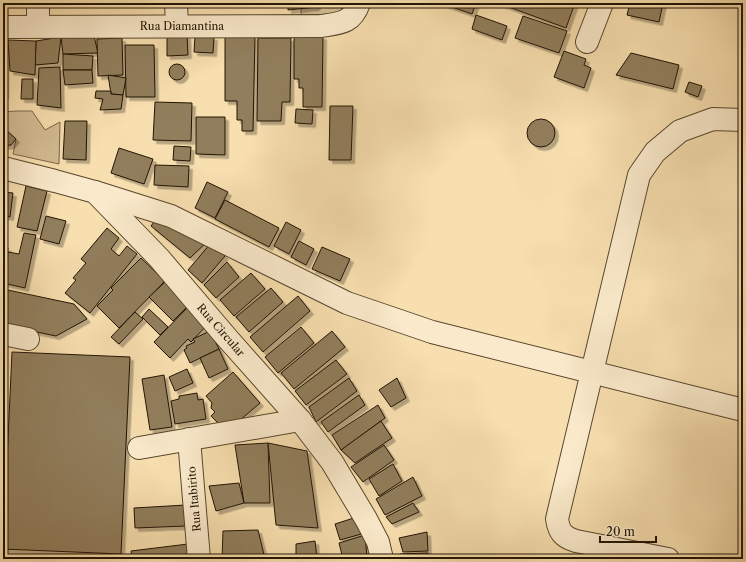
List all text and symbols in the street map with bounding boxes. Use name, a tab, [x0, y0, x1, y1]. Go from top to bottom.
street label: Rua Diamantina	[140, 19, 224, 33]
street label: Rua Circular	[194, 301, 248, 360]
street label: Rua Itabirito	[184, 465, 204, 532]
scale bar	[600, 518, 656, 544]
text: 20 m	[606, 524, 635, 539]

